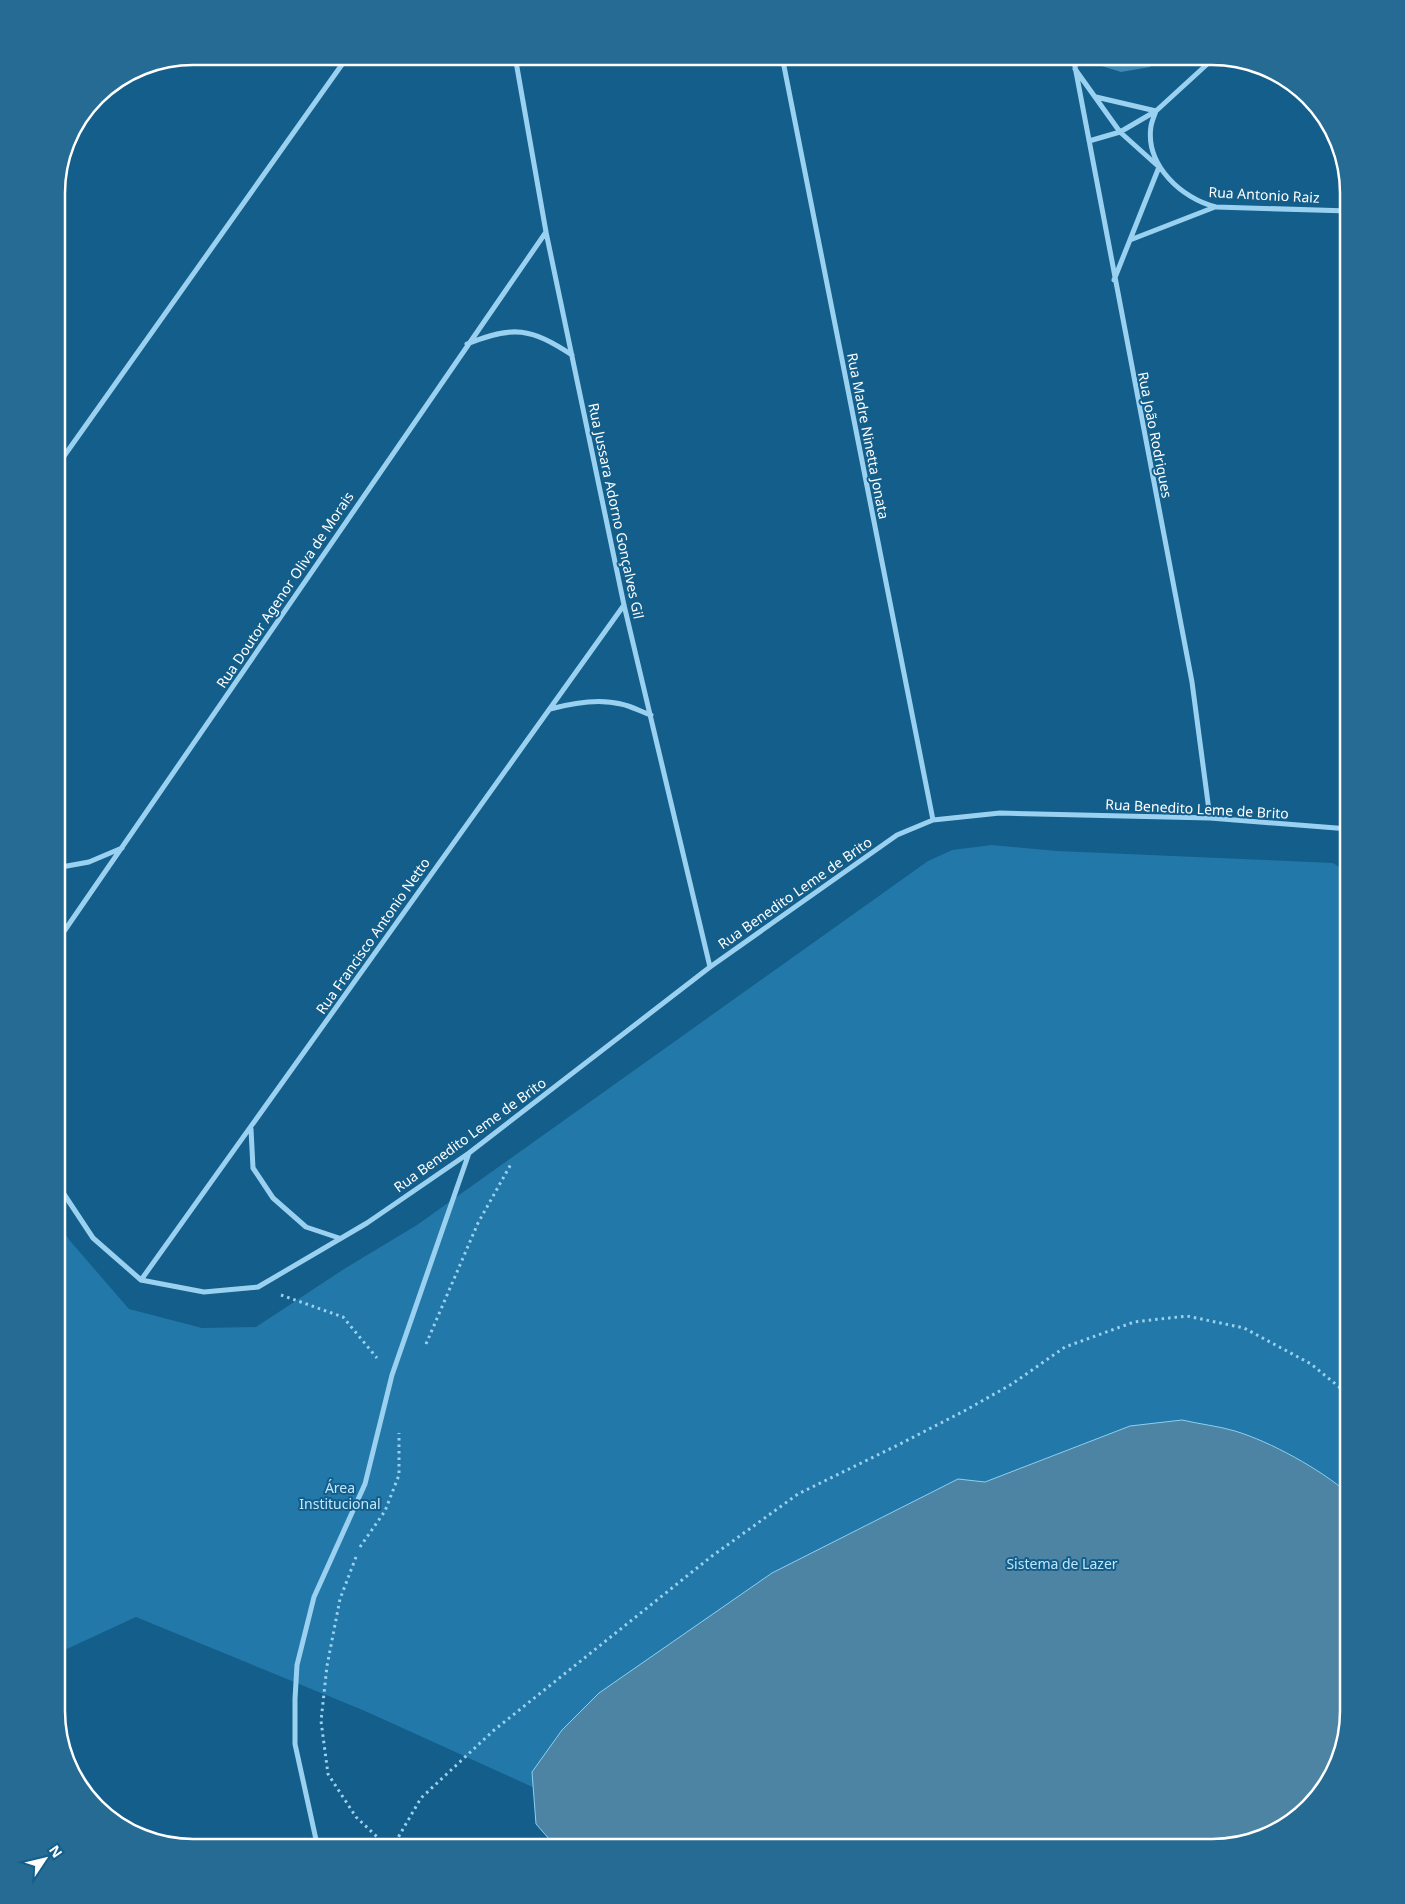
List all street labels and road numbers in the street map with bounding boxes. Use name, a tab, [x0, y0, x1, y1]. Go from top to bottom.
street label: Rua Antonio Raiz	[1208, 182, 1320, 207]
street label: Rua Madre Ninetta Jonata	[843, 351, 894, 521]
street label: Rua João Rodrigues	[1134, 370, 1177, 500]
street label: Rua Jussara Adorno Gonçalves Gil	[584, 401, 649, 621]
street label: Rua Doutor Agenor Oliva de Morais	[212, 488, 358, 692]
street label: Rua Benedito Leme de Brito	[1105, 794, 1289, 823]
street label: Rua Benedito Leme de Brito	[714, 832, 875, 953]
street label: Rua Francisco Antonio Netto	[311, 854, 434, 1018]
street label: Rua Benedito Leme de Brito	[390, 1073, 550, 1196]

